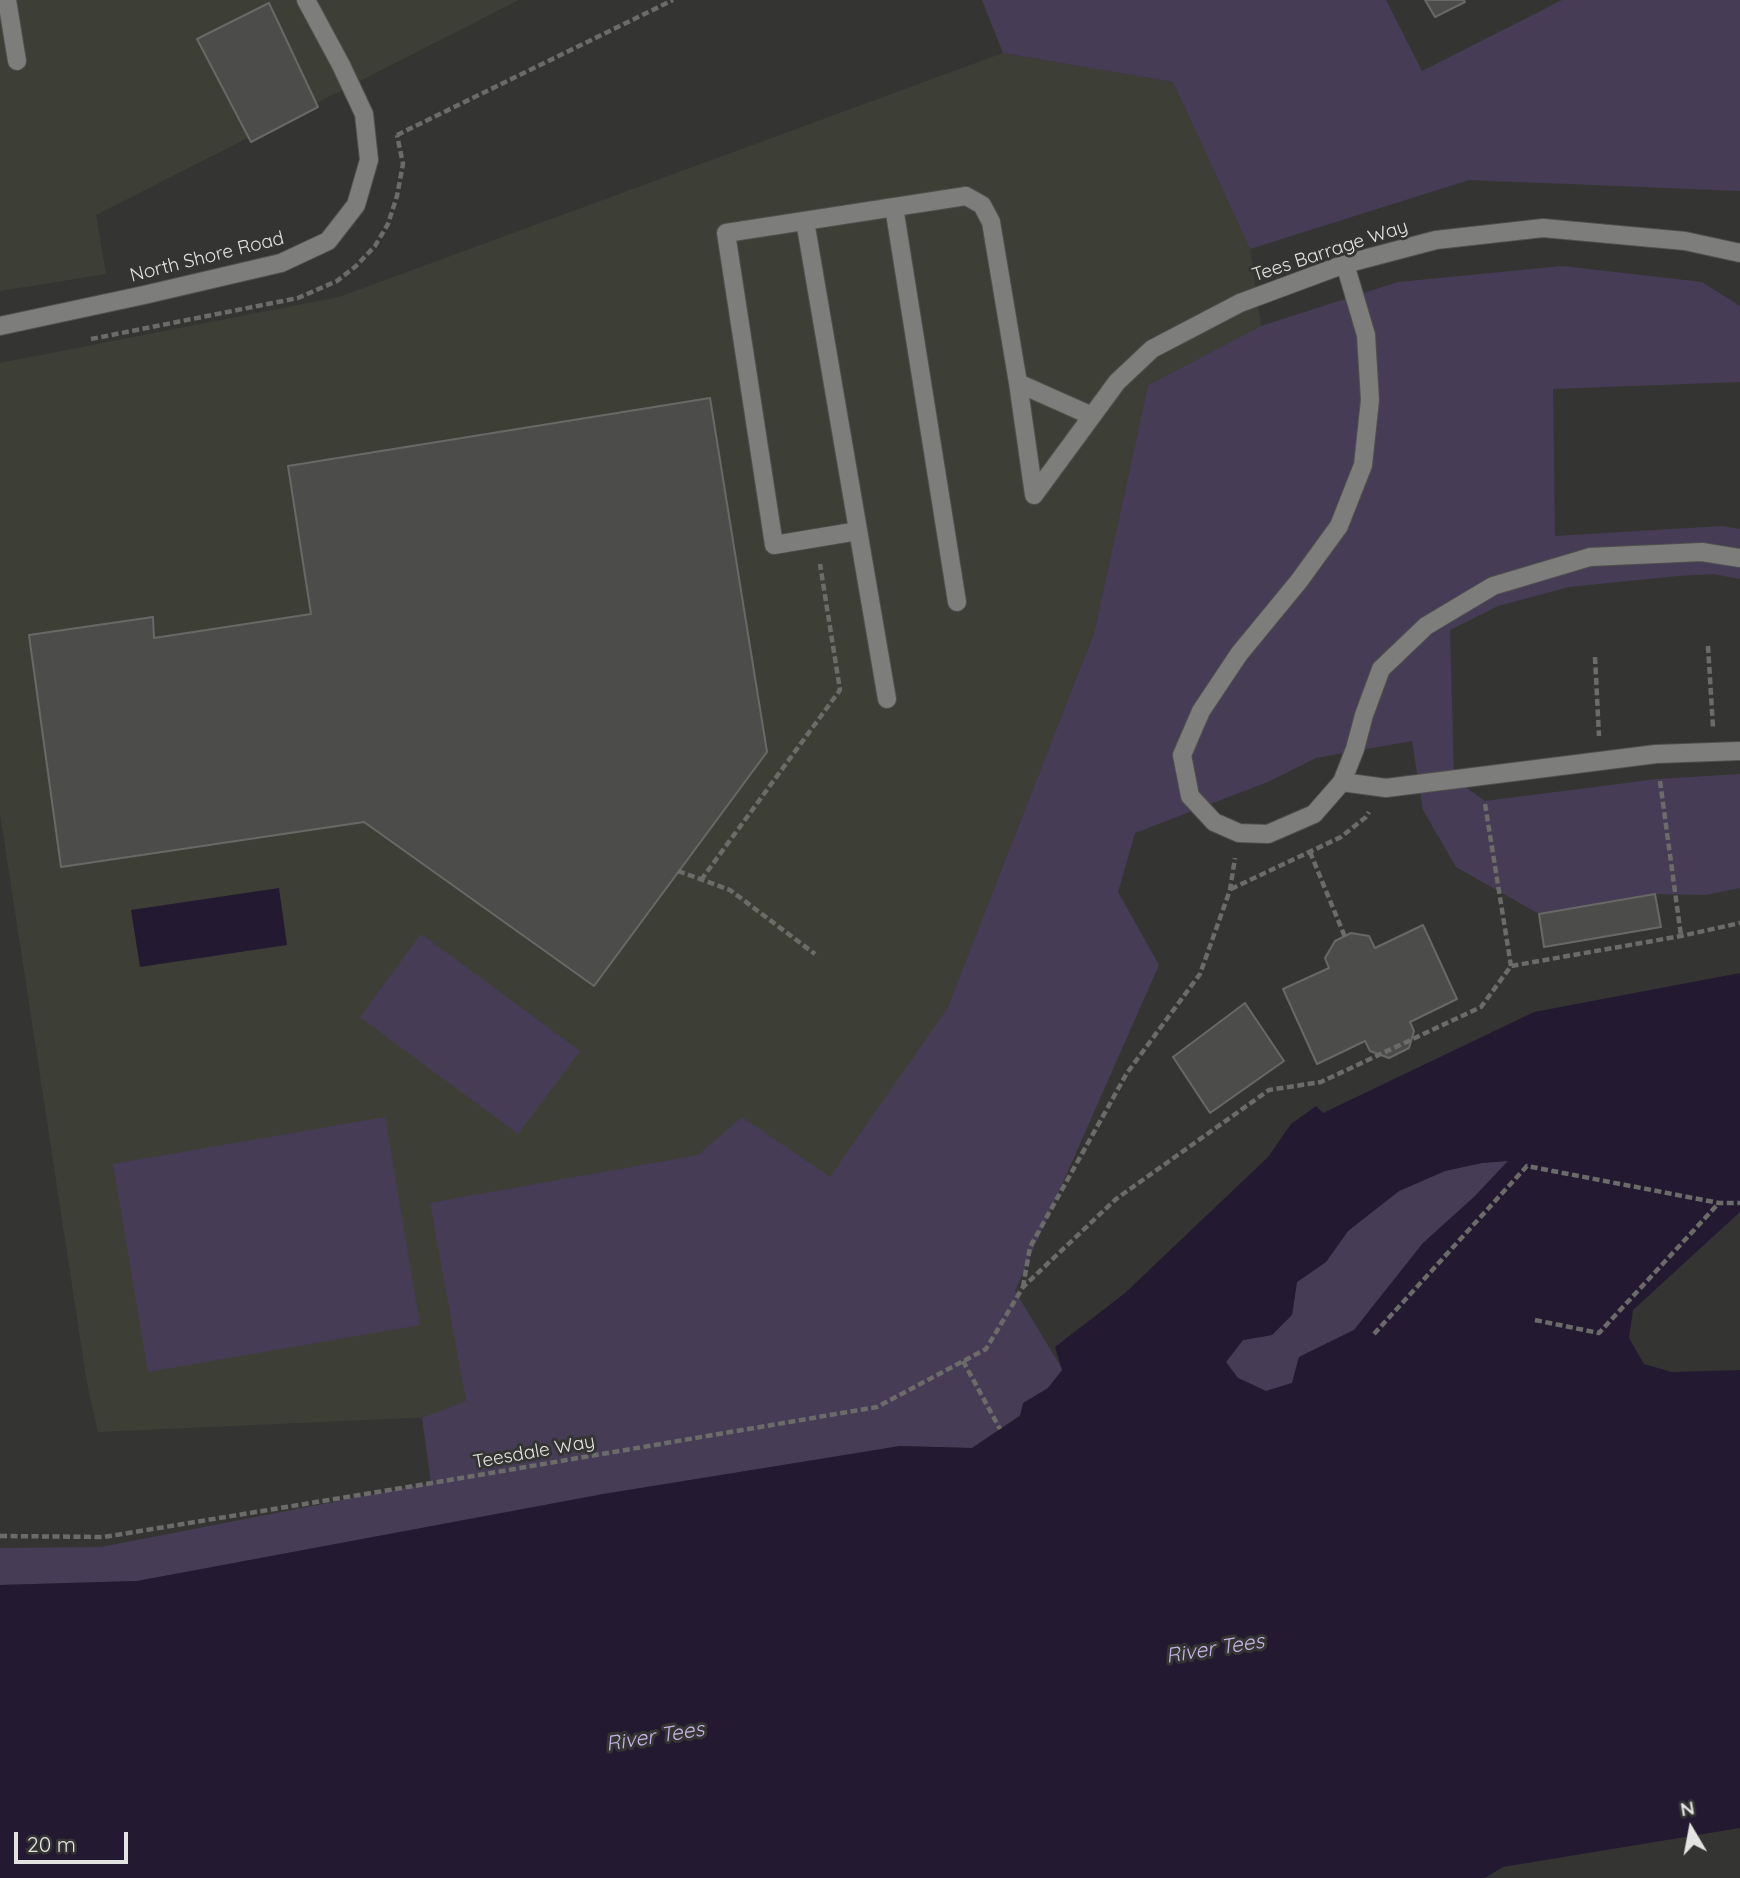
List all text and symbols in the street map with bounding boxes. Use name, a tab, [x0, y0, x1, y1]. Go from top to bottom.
street label: Tees Barrage Way	[1249, 215, 1411, 287]
street label: North Shore Road	[128, 227, 286, 287]
street label: Teesdale Way	[471, 1430, 597, 1474]
water label: River Tees	[1164, 1629, 1266, 1669]
water label: River Tees	[604, 1717, 706, 1757]
north arrow	[1656, 1794, 1726, 1864]
text: N	[1678, 1795, 1696, 1821]
scale bar	[18, 1818, 131, 1862]
text: 20 m	[27, 1831, 76, 1857]

